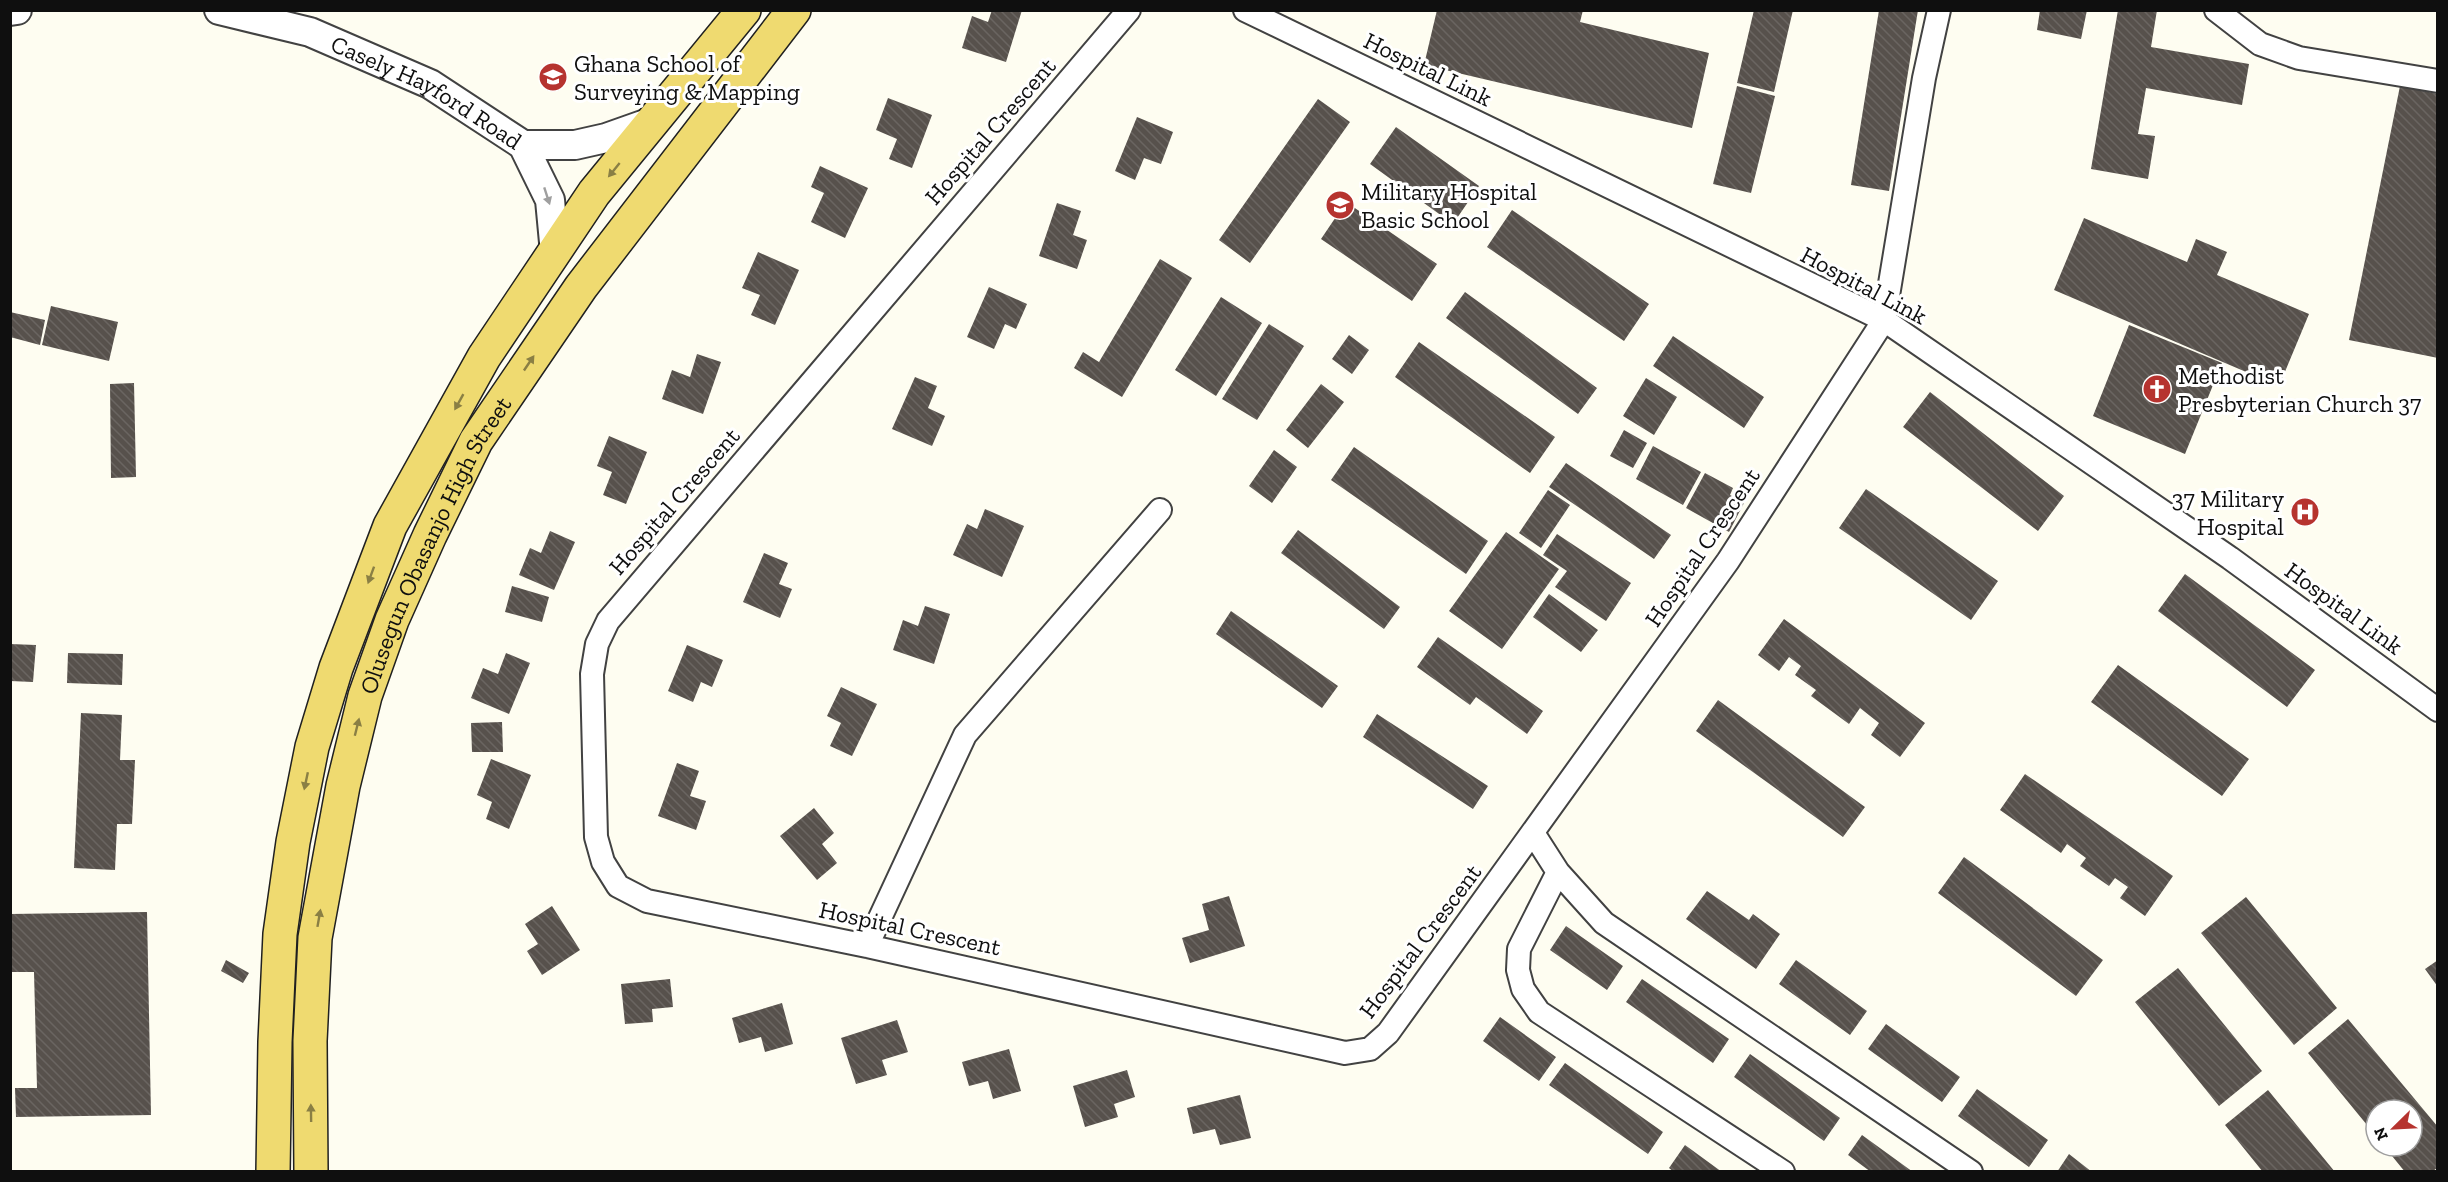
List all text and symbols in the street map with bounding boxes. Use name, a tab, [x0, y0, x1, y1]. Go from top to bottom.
street label: Hospital Link	[1359, 26, 1497, 113]
street label: Casely Hayford Road	[327, 28, 528, 155]
place label: Ghana School of Surveying & Mapping	[574, 49, 800, 106]
street label: Hospital Crescent	[918, 52, 1062, 210]
school or university icon: Ghana School of Surveying & Mapping	[537, 61, 569, 93]
one-way arrow	[607, 162, 620, 178]
place label: Military Hospital Basic School	[1361, 177, 1537, 234]
one-way arrow	[543, 187, 552, 205]
school or university icon: Military Hospital Basic School	[1324, 189, 1356, 221]
street label: Hospital Link	[1796, 240, 1932, 331]
one-way arrow	[523, 356, 535, 372]
place label: Methodist Presbyterian Church 37	[2178, 361, 2421, 418]
church icon: Methodist Presbyterian Church 37	[2141, 373, 2173, 405]
street label: Olusegun Obasanjo High Street	[353, 390, 517, 697]
one-way arrow	[454, 393, 464, 410]
street label: Hospital Crescent	[602, 422, 746, 580]
street label: Hospital Crescent	[1638, 462, 1766, 632]
place label: 37 Military Hospital	[2172, 484, 2285, 541]
hospital icon: 37 Military Hospital	[2289, 496, 2321, 528]
street label: Hospital Link	[2279, 556, 2409, 661]
one-way arrow	[366, 566, 376, 584]
one-way arrow	[353, 718, 363, 737]
one-way arrow	[300, 771, 310, 790]
street label: Hospital Crescent	[1353, 858, 1487, 1024]
street label: Hospital Crescent	[816, 895, 1004, 961]
one-way arrow	[315, 909, 324, 928]
north arrow	[2364, 1098, 2424, 1158]
one-way arrow	[306, 1104, 316, 1123]
text: N	[2370, 1124, 2392, 1143]

